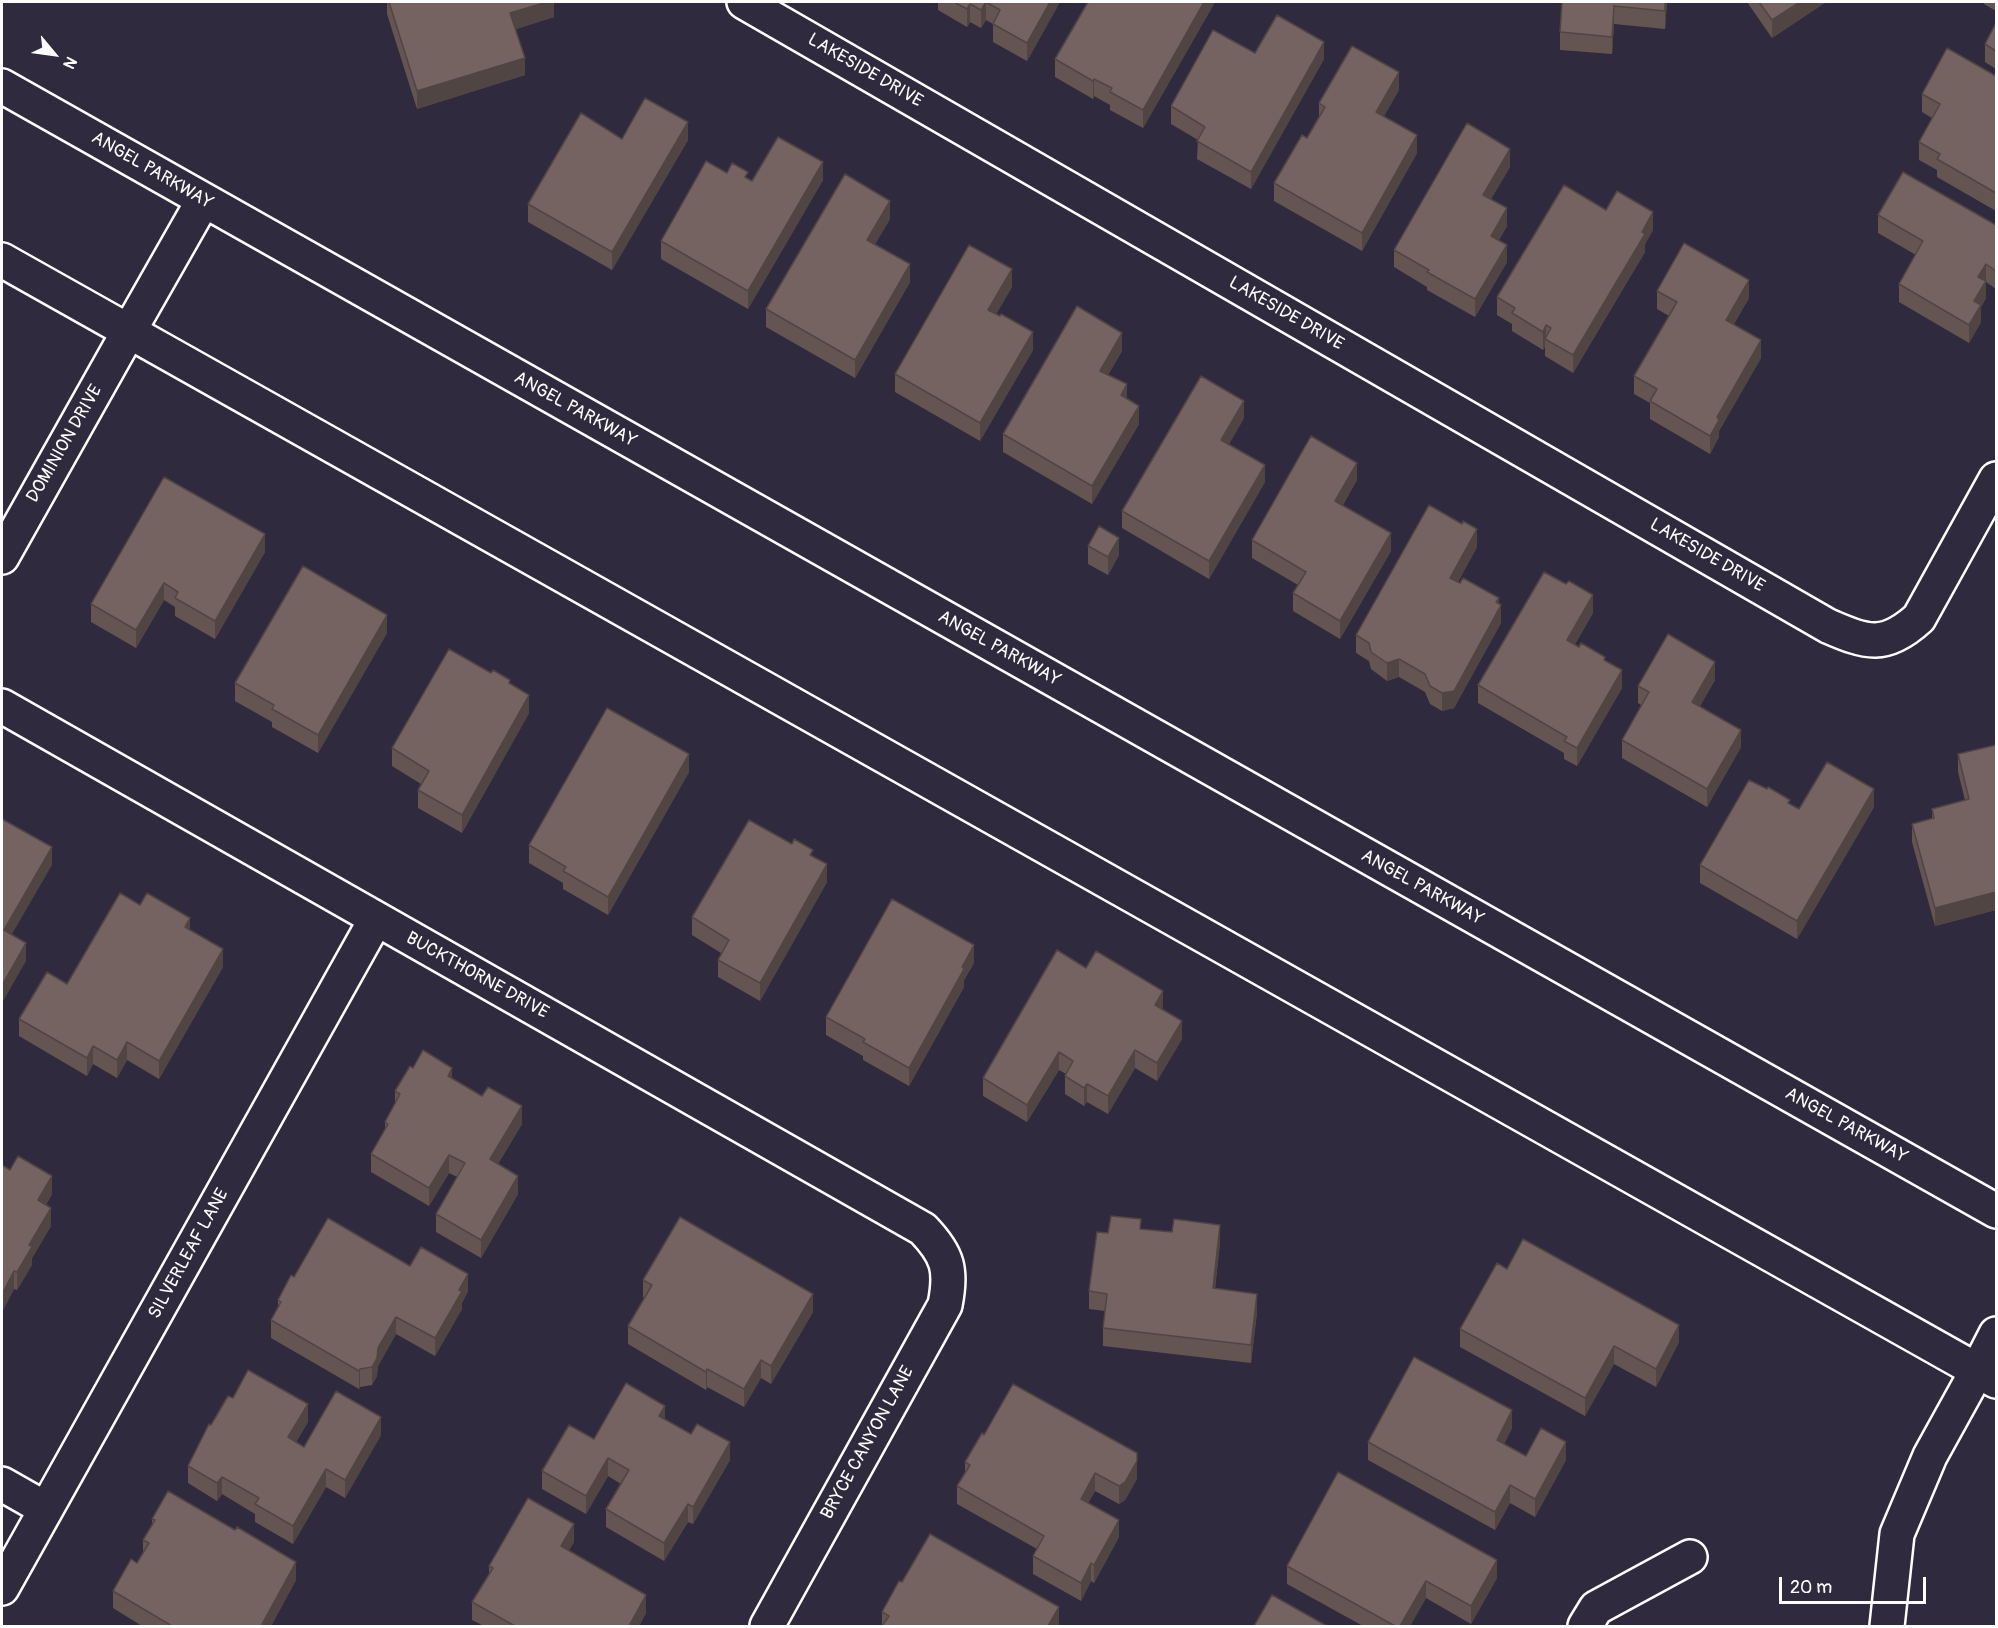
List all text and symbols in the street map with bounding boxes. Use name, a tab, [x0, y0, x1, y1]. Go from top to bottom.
north arrow	[24, 24, 84, 84]
street label: LAKESIDE DRIVE	[804, 29, 926, 113]
text: N	[58, 53, 81, 72]
street label: ANGEL PARKWAY	[87, 128, 217, 214]
street label: LAKESIDE DRIVE	[1225, 272, 1347, 356]
street label: ANGEL PARKWAY	[510, 367, 640, 453]
street label: DOMINION DRIVE	[23, 381, 107, 507]
street label: LAKESIDE DRIVE	[1646, 514, 1768, 598]
street label: ANGEL PARKWAY	[934, 606, 1064, 692]
street label: ANGEL PARKWAY	[1357, 845, 1487, 931]
street label: BUCKTHORNE DRIVE	[402, 928, 552, 1024]
street label: ANGEL PARKWAY	[1781, 1083, 1911, 1169]
street label: SILVERLEAF LANE	[144, 1185, 234, 1323]
street label: BRYCE CANYON LANE	[817, 1363, 919, 1523]
scale bar	[1782, 1565, 1929, 1603]
text: 20 m	[1790, 1576, 1832, 1599]

